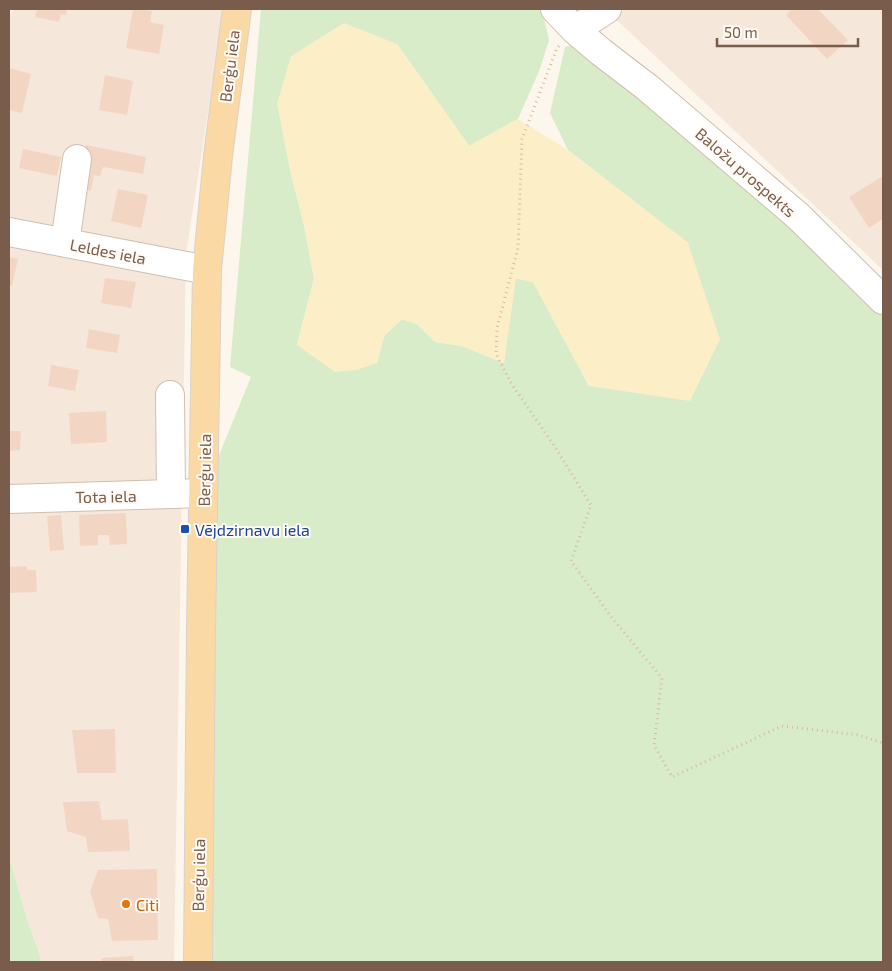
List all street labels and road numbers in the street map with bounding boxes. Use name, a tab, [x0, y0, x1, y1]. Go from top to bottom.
street label: Berģu iela	[215, 29, 243, 103]
street label: Baložu prospekts	[692, 123, 800, 221]
street label: Leldes iela	[68, 234, 148, 268]
street label: Berģu iela	[194, 434, 214, 506]
street label: Tota iela	[75, 486, 137, 506]
street label: Berģu iela	[188, 839, 208, 911]

